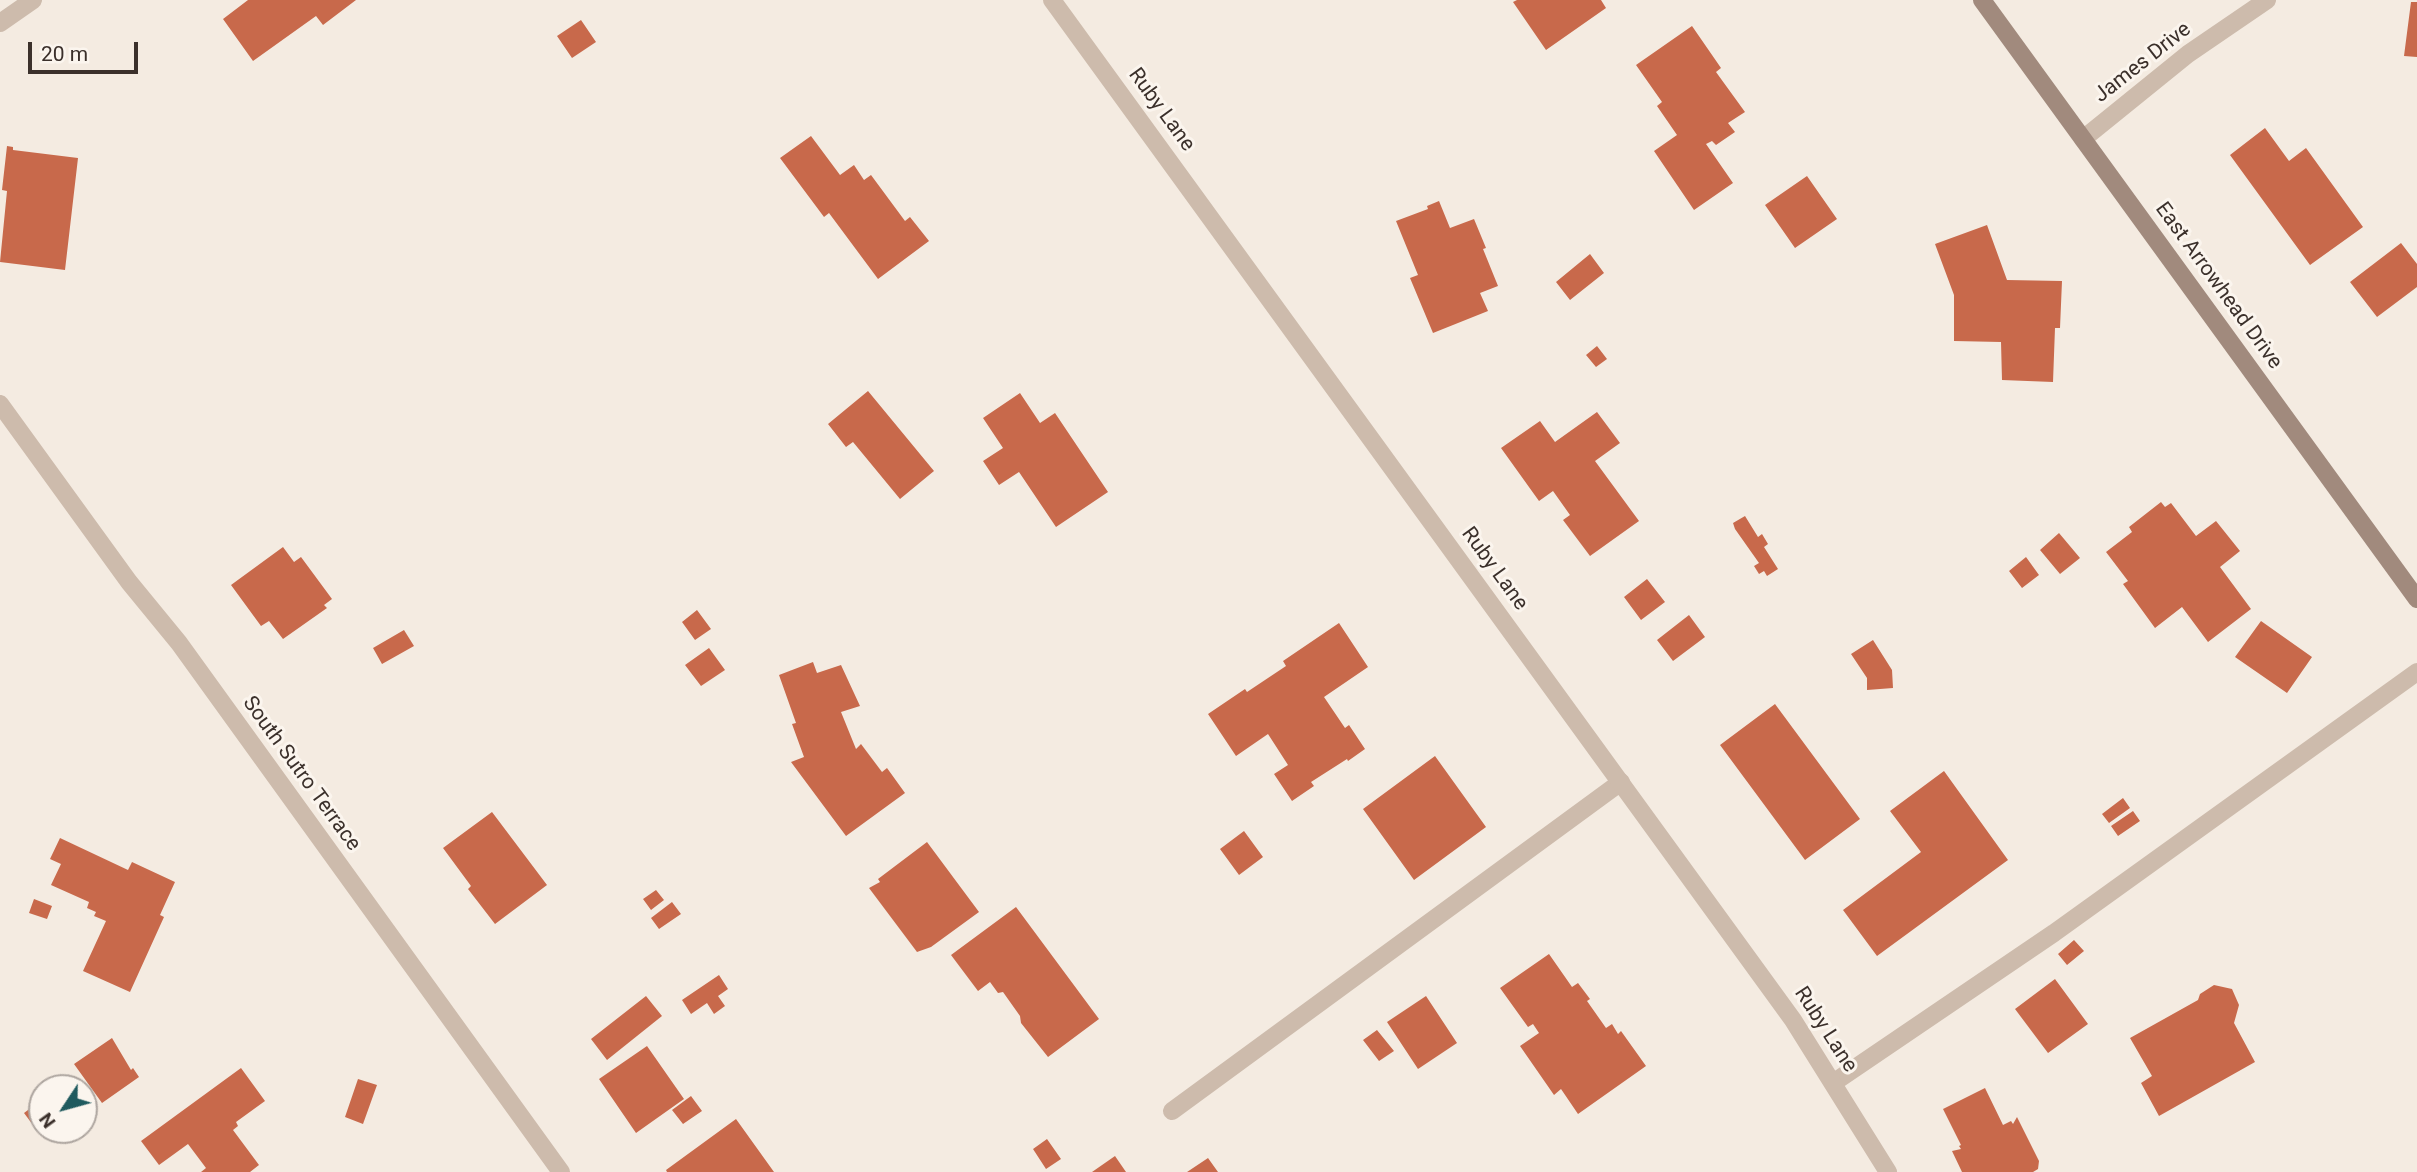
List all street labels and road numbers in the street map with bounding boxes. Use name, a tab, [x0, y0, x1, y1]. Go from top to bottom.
street label: James Drive	[2090, 17, 2196, 109]
street label: Ruby Lane	[1122, 63, 1200, 157]
street label: East Arrowhead Drive	[2149, 198, 2287, 374]
street label: Ruby Lane	[1455, 522, 1533, 616]
street label: South Sutro Terrace	[237, 692, 365, 856]
street label: Ruby Lane	[1788, 983, 1862, 1077]

